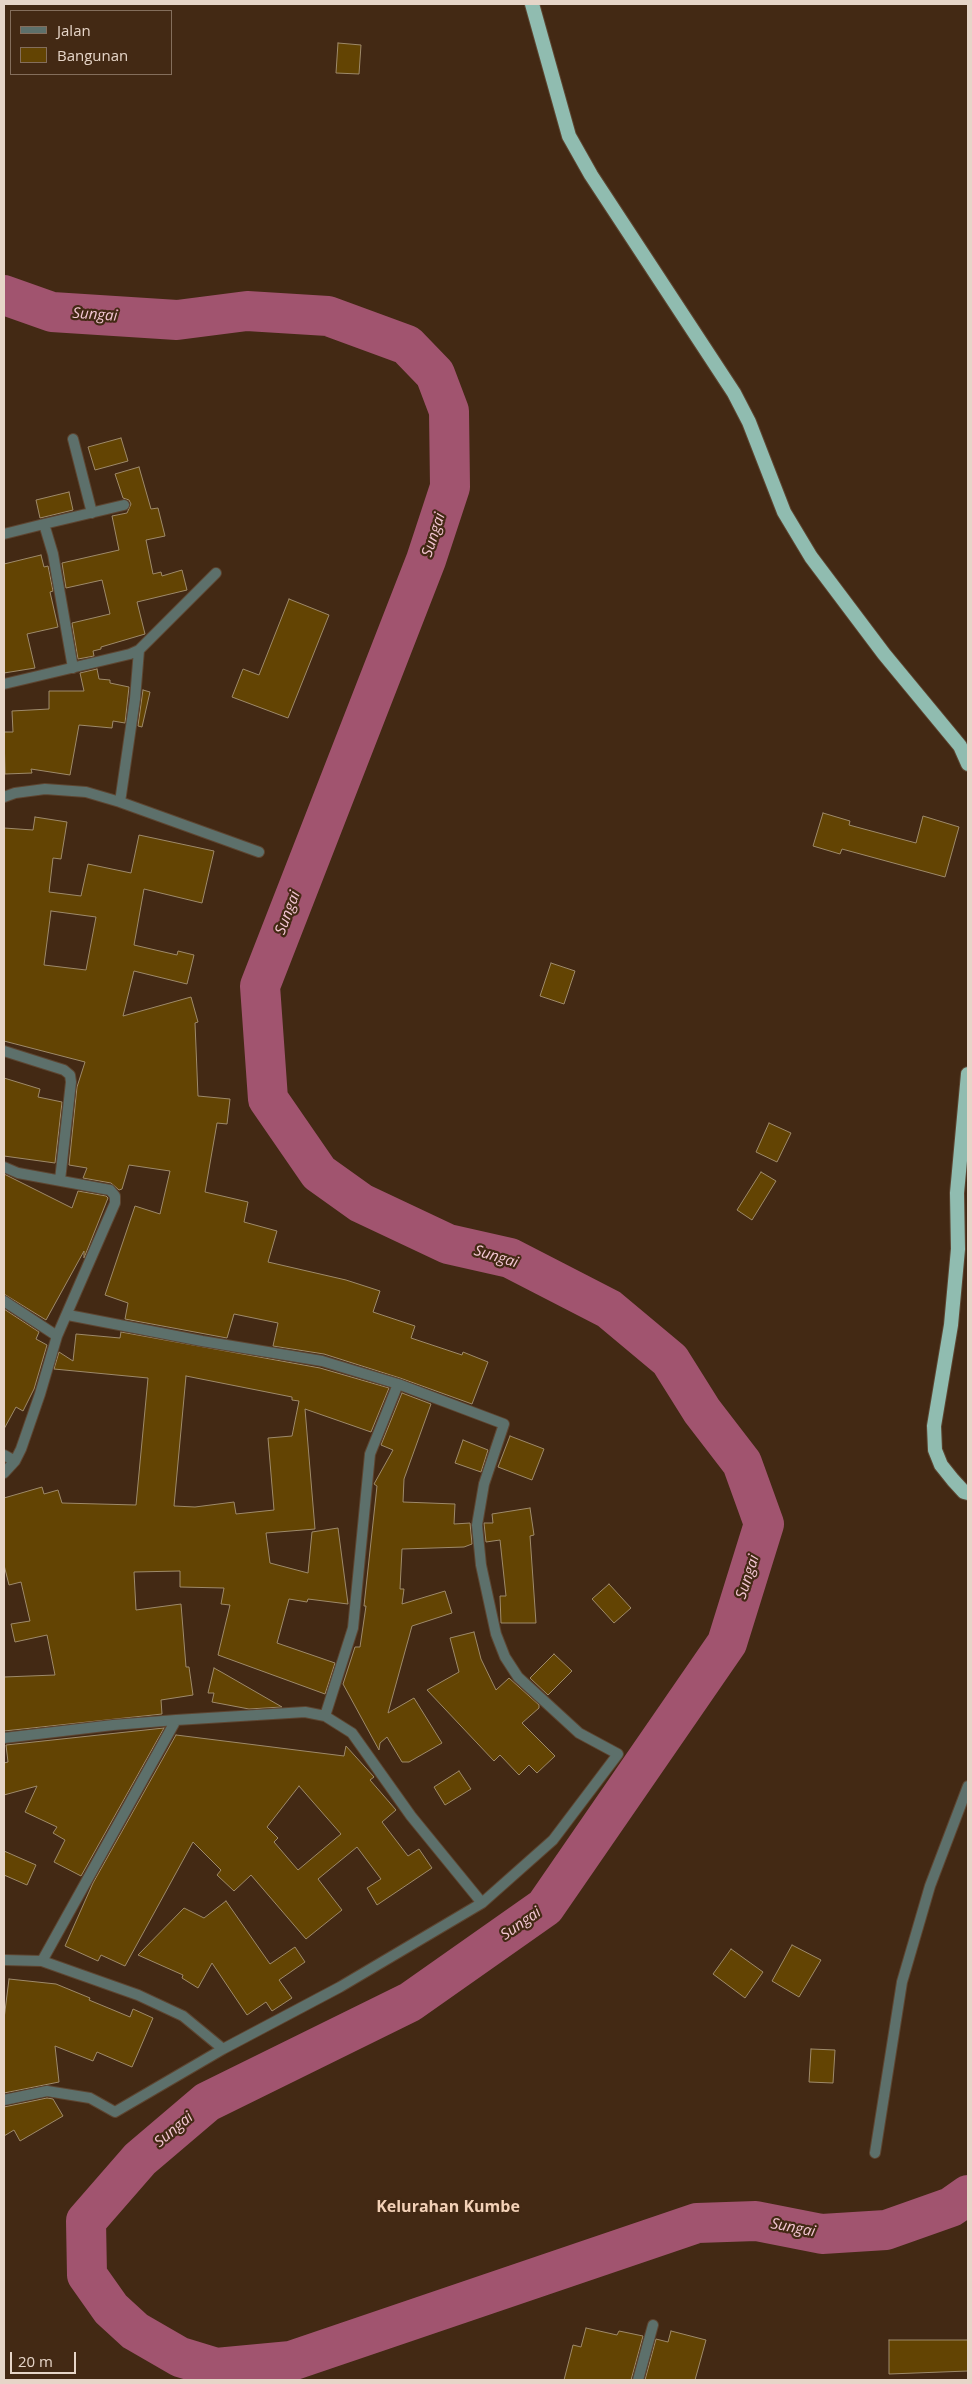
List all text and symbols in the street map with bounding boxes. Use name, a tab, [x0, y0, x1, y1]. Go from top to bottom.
legend	[10, 10, 172, 75]
text: Jalan	[57, 20, 91, 40]
text: Bangunan	[57, 45, 128, 65]
water label: Sungai	[72, 304, 118, 326]
water label: Sungai	[419, 511, 449, 559]
water label: Sungai	[272, 889, 304, 937]
water label: Sungai	[472, 1242, 520, 1272]
water label: Sungai	[733, 1553, 763, 1601]
water label: Sungai	[497, 1904, 545, 1944]
water label: Sungai	[151, 2109, 197, 2151]
district label: Kelurahan Kumbe	[376, 2197, 520, 2217]
water label: Sungai	[769, 2215, 817, 2241]
scale bar	[12, 2342, 79, 2374]
text: 20 m	[18, 2351, 53, 2371]

